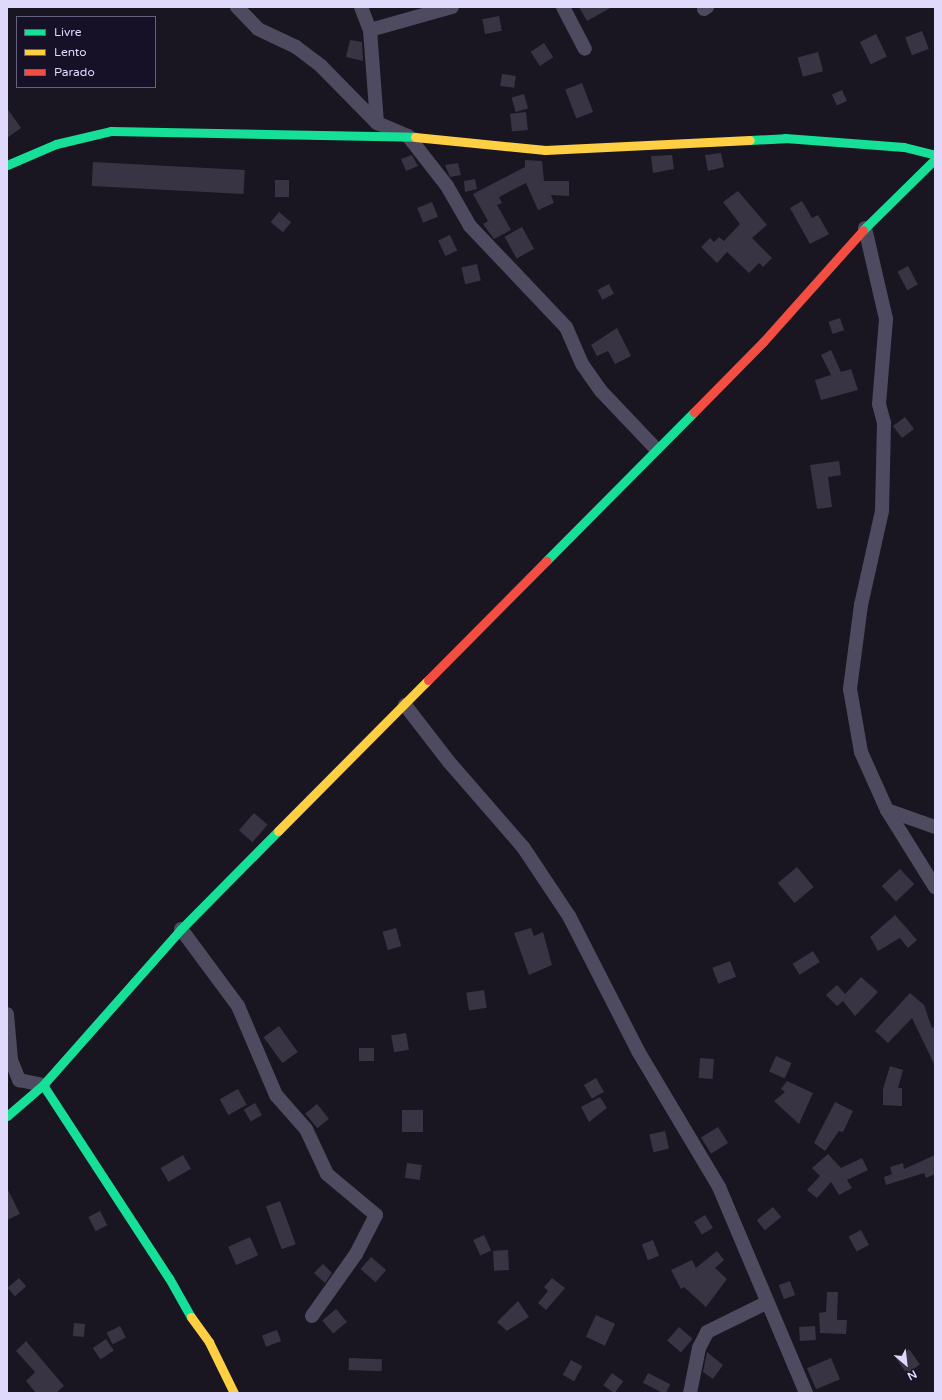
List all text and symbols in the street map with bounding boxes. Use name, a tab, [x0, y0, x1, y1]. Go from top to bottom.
legend	[16, 16, 156, 88]
text: Livre	[54, 25, 81, 39]
text: Lento	[54, 45, 87, 59]
text: Parado	[54, 65, 95, 79]
north arrow	[886, 1344, 926, 1384]
text: N	[905, 1367, 919, 1383]

